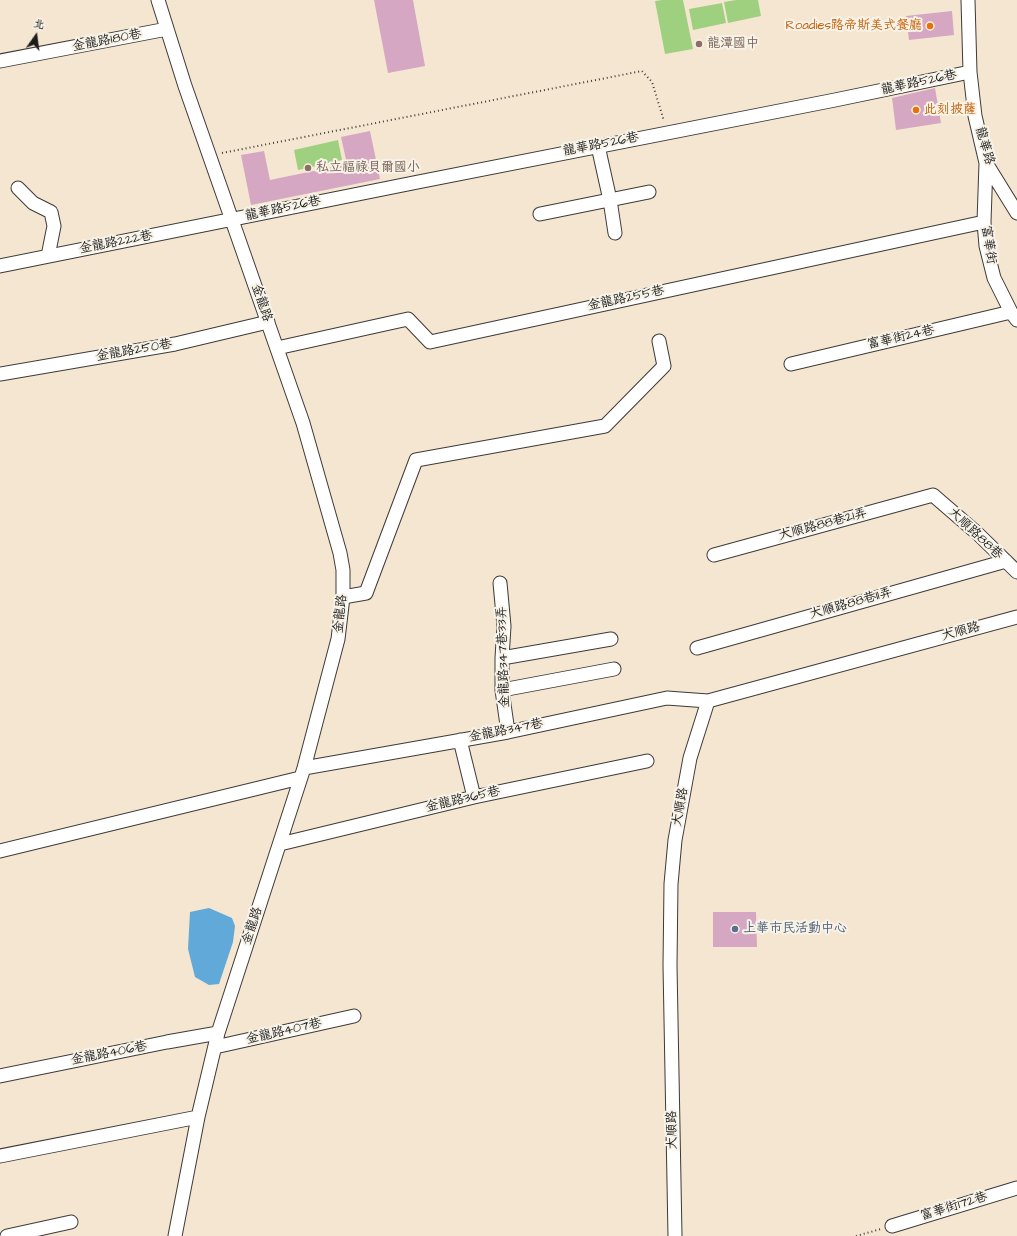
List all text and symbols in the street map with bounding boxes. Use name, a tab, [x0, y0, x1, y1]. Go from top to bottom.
text: 北	[32, 15, 46, 32]
north arrow	[16, 16, 56, 56]
place label: Roadies路帝斯美式餐廳	[786, 18, 922, 34]
marker: Roadies路帝斯美式餐廳	[925, 21, 935, 31]
street label: 金龍路180巷	[71, 27, 143, 55]
place label: 龍潭國中	[707, 36, 759, 52]
marker: 龍潭國中	[694, 39, 704, 49]
street label: 龍華路526巷	[880, 67, 958, 99]
place label: 此刻披薩	[924, 102, 976, 118]
marker: 此刻披薩	[911, 105, 921, 115]
street label: 龍華路	[971, 125, 997, 167]
street label: 龍華路526巷	[562, 130, 640, 160]
place label: 私立福祿貝爾國小	[316, 160, 420, 176]
marker: 私立福祿貝爾國小	[303, 163, 313, 173]
street label: 龍華路526巷	[244, 193, 322, 225]
street label: 富華街	[977, 225, 999, 265]
street label: 金龍路222巷	[78, 228, 154, 258]
street label: 金龍路	[247, 282, 275, 324]
street label: 金龍路255巷	[586, 283, 666, 315]
street label: 富華街24巷	[866, 323, 936, 353]
street label: 金龍路250巷	[95, 337, 173, 365]
street label: 大順路88巷	[945, 505, 1005, 563]
street label: 大順路88巷21弄	[777, 506, 869, 544]
street label: 大順路88巷11弄	[808, 585, 894, 623]
street label: 金龍路	[331, 594, 351, 634]
street label: 金龍路347巷33弄	[494, 606, 514, 708]
street label: 大順路	[940, 619, 982, 645]
street label: 金龍路347巷	[467, 716, 545, 746]
street label: 金龍路365巷	[424, 784, 502, 816]
street label: 大順路	[670, 786, 692, 828]
street label: 金龍路	[240, 905, 266, 947]
place label: 上華市民活動中心	[743, 921, 847, 937]
marker: 上華市民活動中心	[730, 924, 740, 934]
street label: 金龍路407巷	[245, 1016, 323, 1048]
street label: 金龍路406巷	[70, 1039, 148, 1069]
street label: 大順路	[665, 1110, 681, 1150]
street label: 富華街172巷	[919, 1189, 989, 1225]

